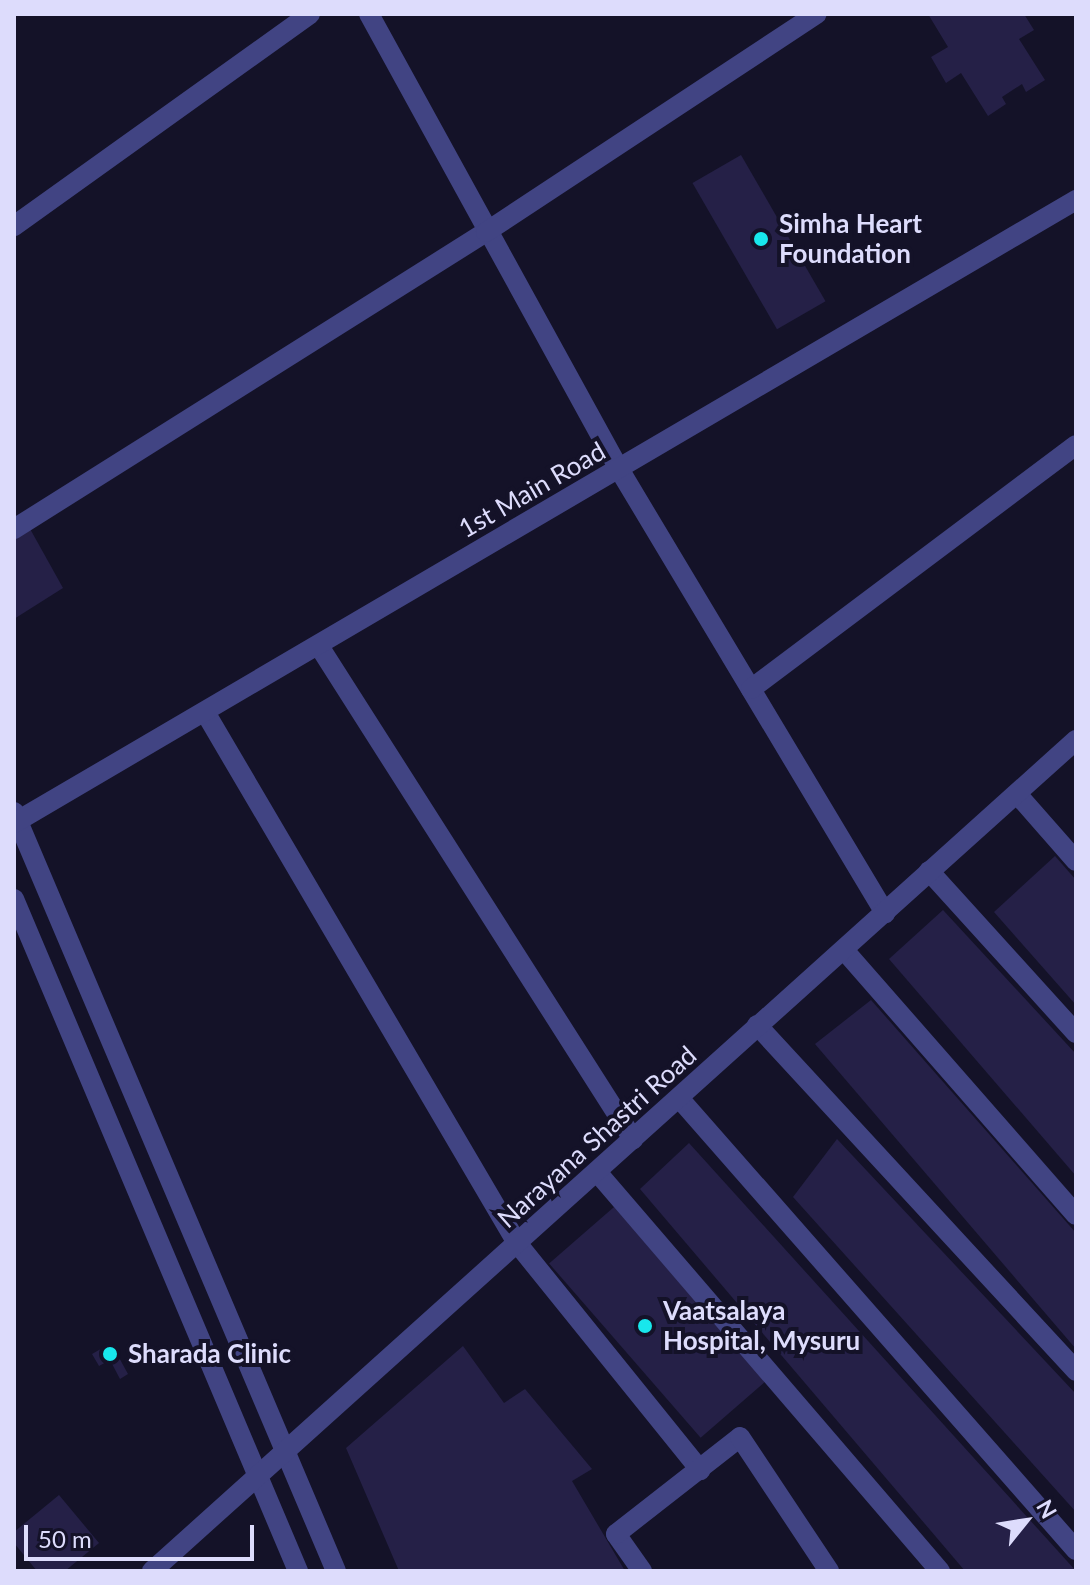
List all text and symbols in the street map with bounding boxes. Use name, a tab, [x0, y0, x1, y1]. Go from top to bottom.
place label: Simha Heart Foundation	[779, 208, 922, 270]
marker: Simha Heart Foundation	[750, 228, 772, 250]
street label: 1st Main Road	[453, 435, 611, 545]
street label: Narayana Shastri Road	[491, 1040, 703, 1234]
place label: Vaatsalaya Hospital, Mysuru	[663, 1295, 860, 1356]
marker: Vaatsalaya Hospital, Mysuru	[634, 1315, 656, 1337]
place label: Sharada Clinic	[128, 1338, 291, 1370]
marker: Sharada Clinic	[99, 1343, 121, 1365]
north arrow	[986, 1481, 1066, 1561]
text: N	[1031, 1495, 1063, 1523]
scale bar	[28, 1509, 258, 1559]
text: 50 m	[38, 1524, 92, 1553]

